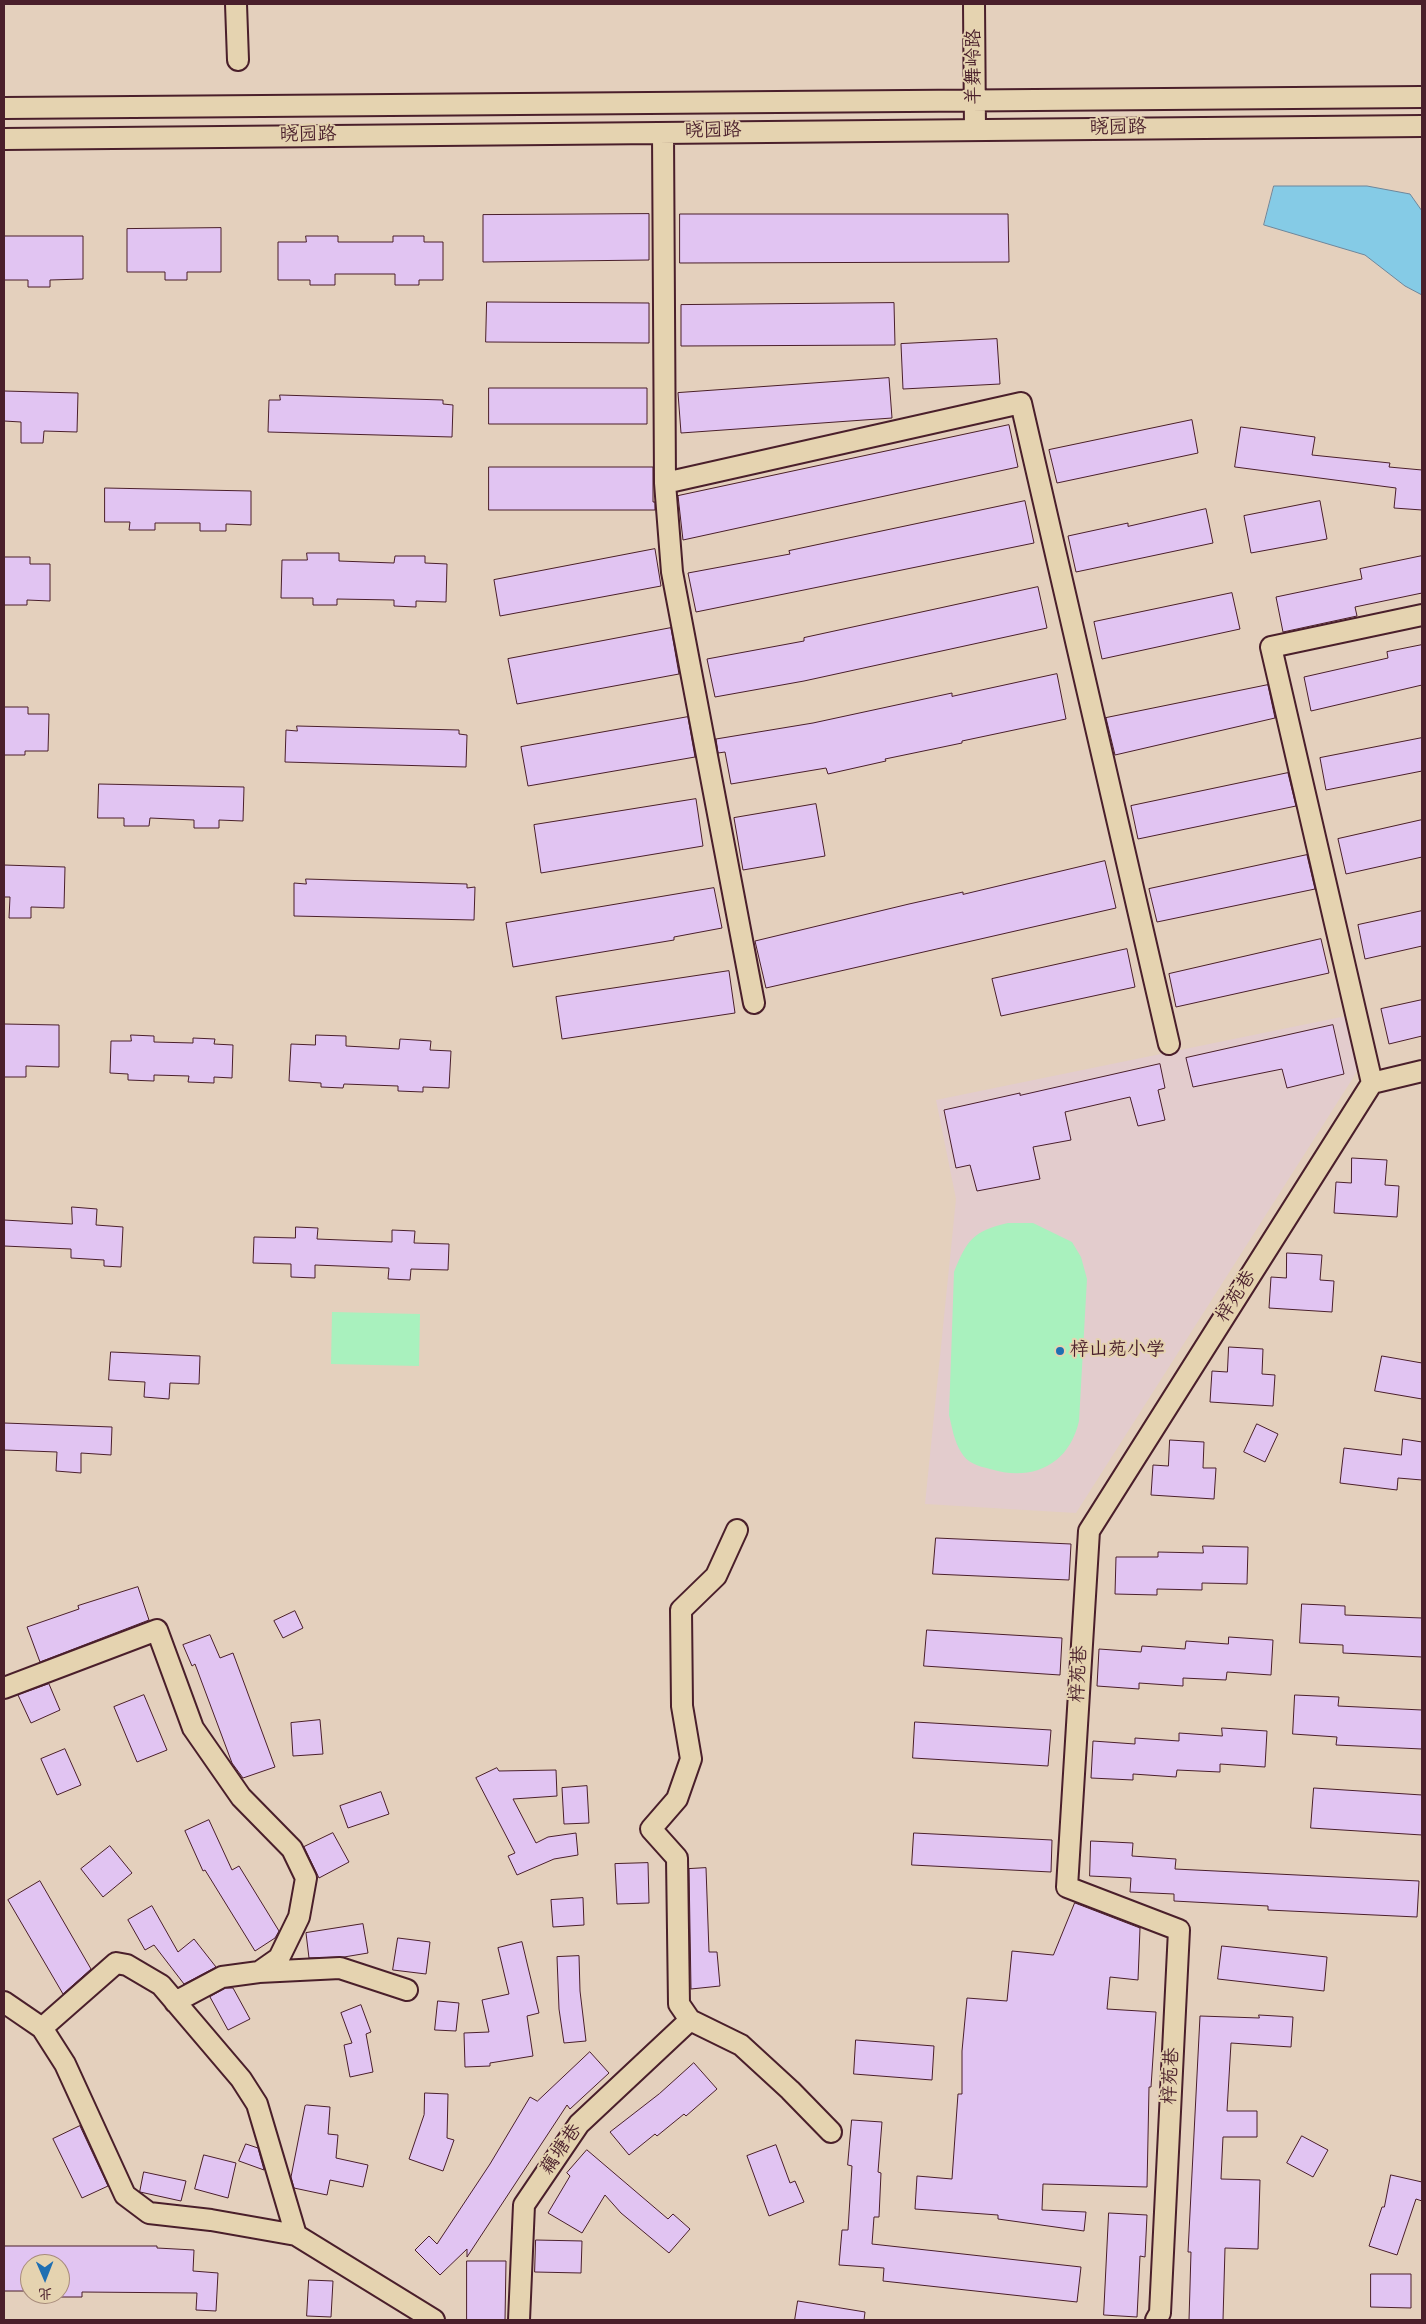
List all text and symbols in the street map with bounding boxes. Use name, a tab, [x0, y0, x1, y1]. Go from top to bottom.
street label: 羊舞岭路	[964, 29, 986, 105]
street label: 晓园路	[1089, 117, 1147, 141]
street label: 晓园路	[684, 120, 742, 144]
street label: 晓园路	[279, 124, 337, 148]
street label: 梓苑巷	[1212, 1267, 1262, 1327]
place label: 梓山苑小学	[1070, 1340, 1165, 1362]
marker: 梓山苑小学	[1054, 1345, 1066, 1357]
street label: 梓苑巷	[1067, 1645, 1093, 1703]
street label: 梓苑巷	[1159, 2047, 1185, 2105]
street label: 藕塘巷	[536, 2120, 588, 2180]
north arrow	[20, 2254, 70, 2304]
text: 北	[38, 2284, 52, 2302]

